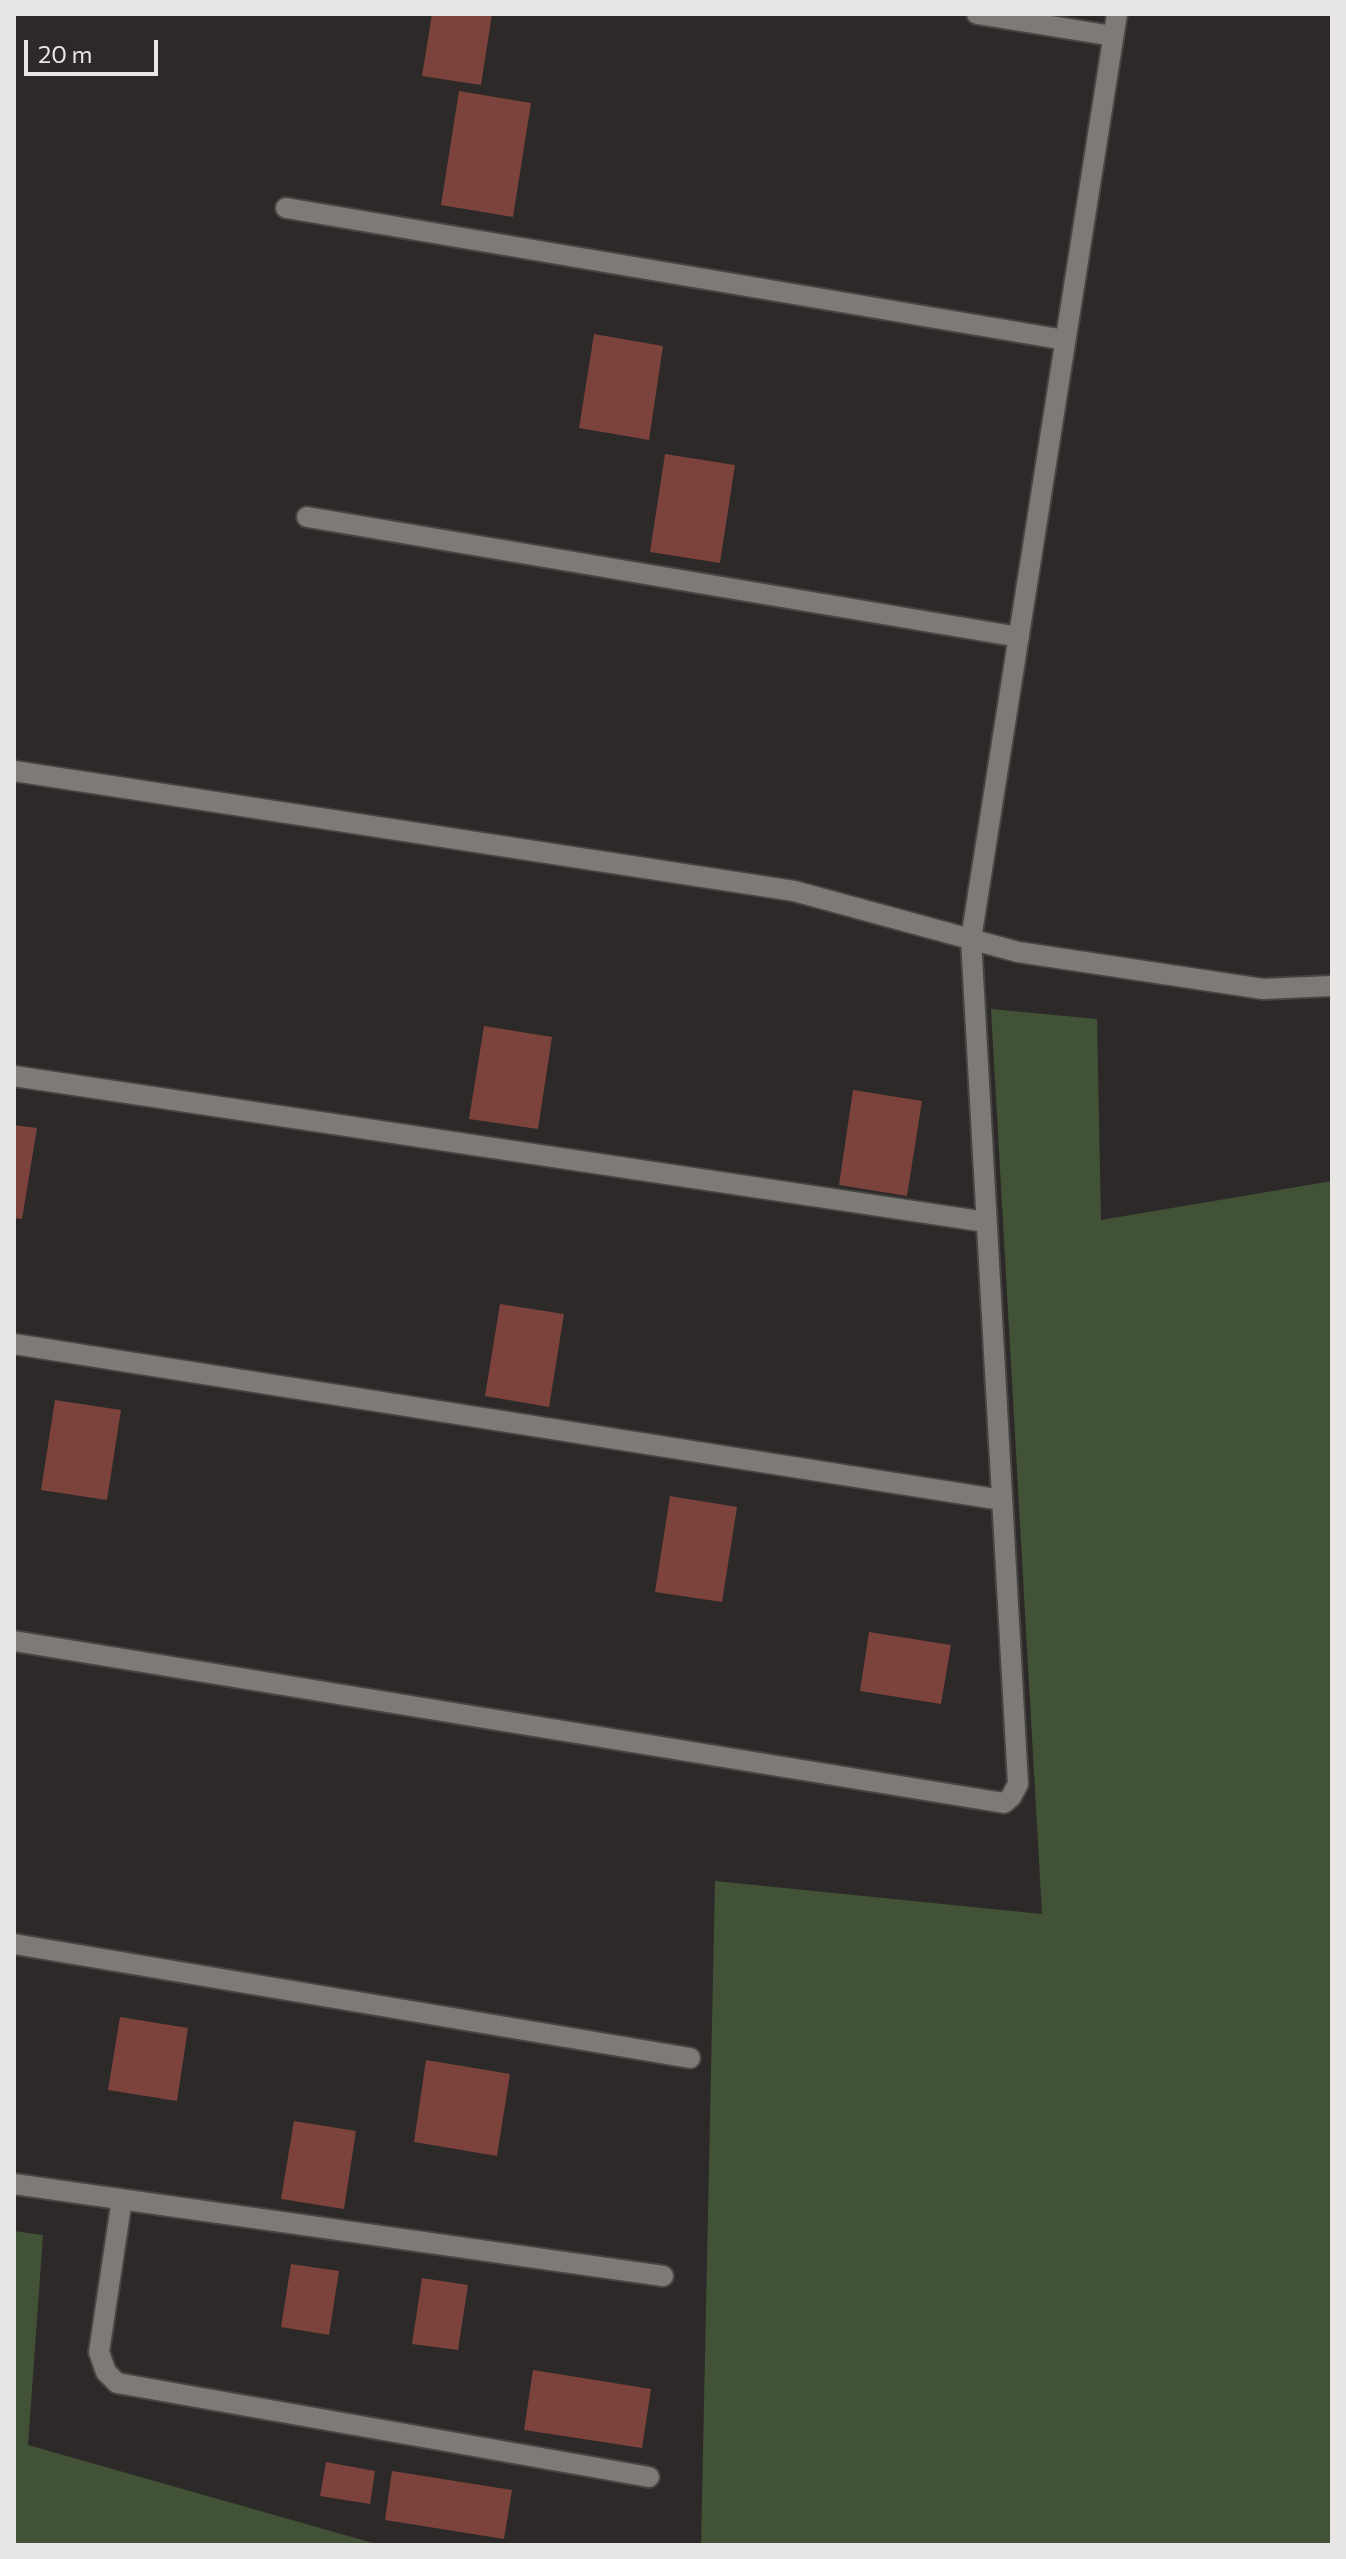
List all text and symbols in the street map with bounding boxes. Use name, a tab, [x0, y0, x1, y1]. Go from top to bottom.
scale bar	[28, 24, 162, 74]
text: 20 m	[38, 39, 92, 68]

